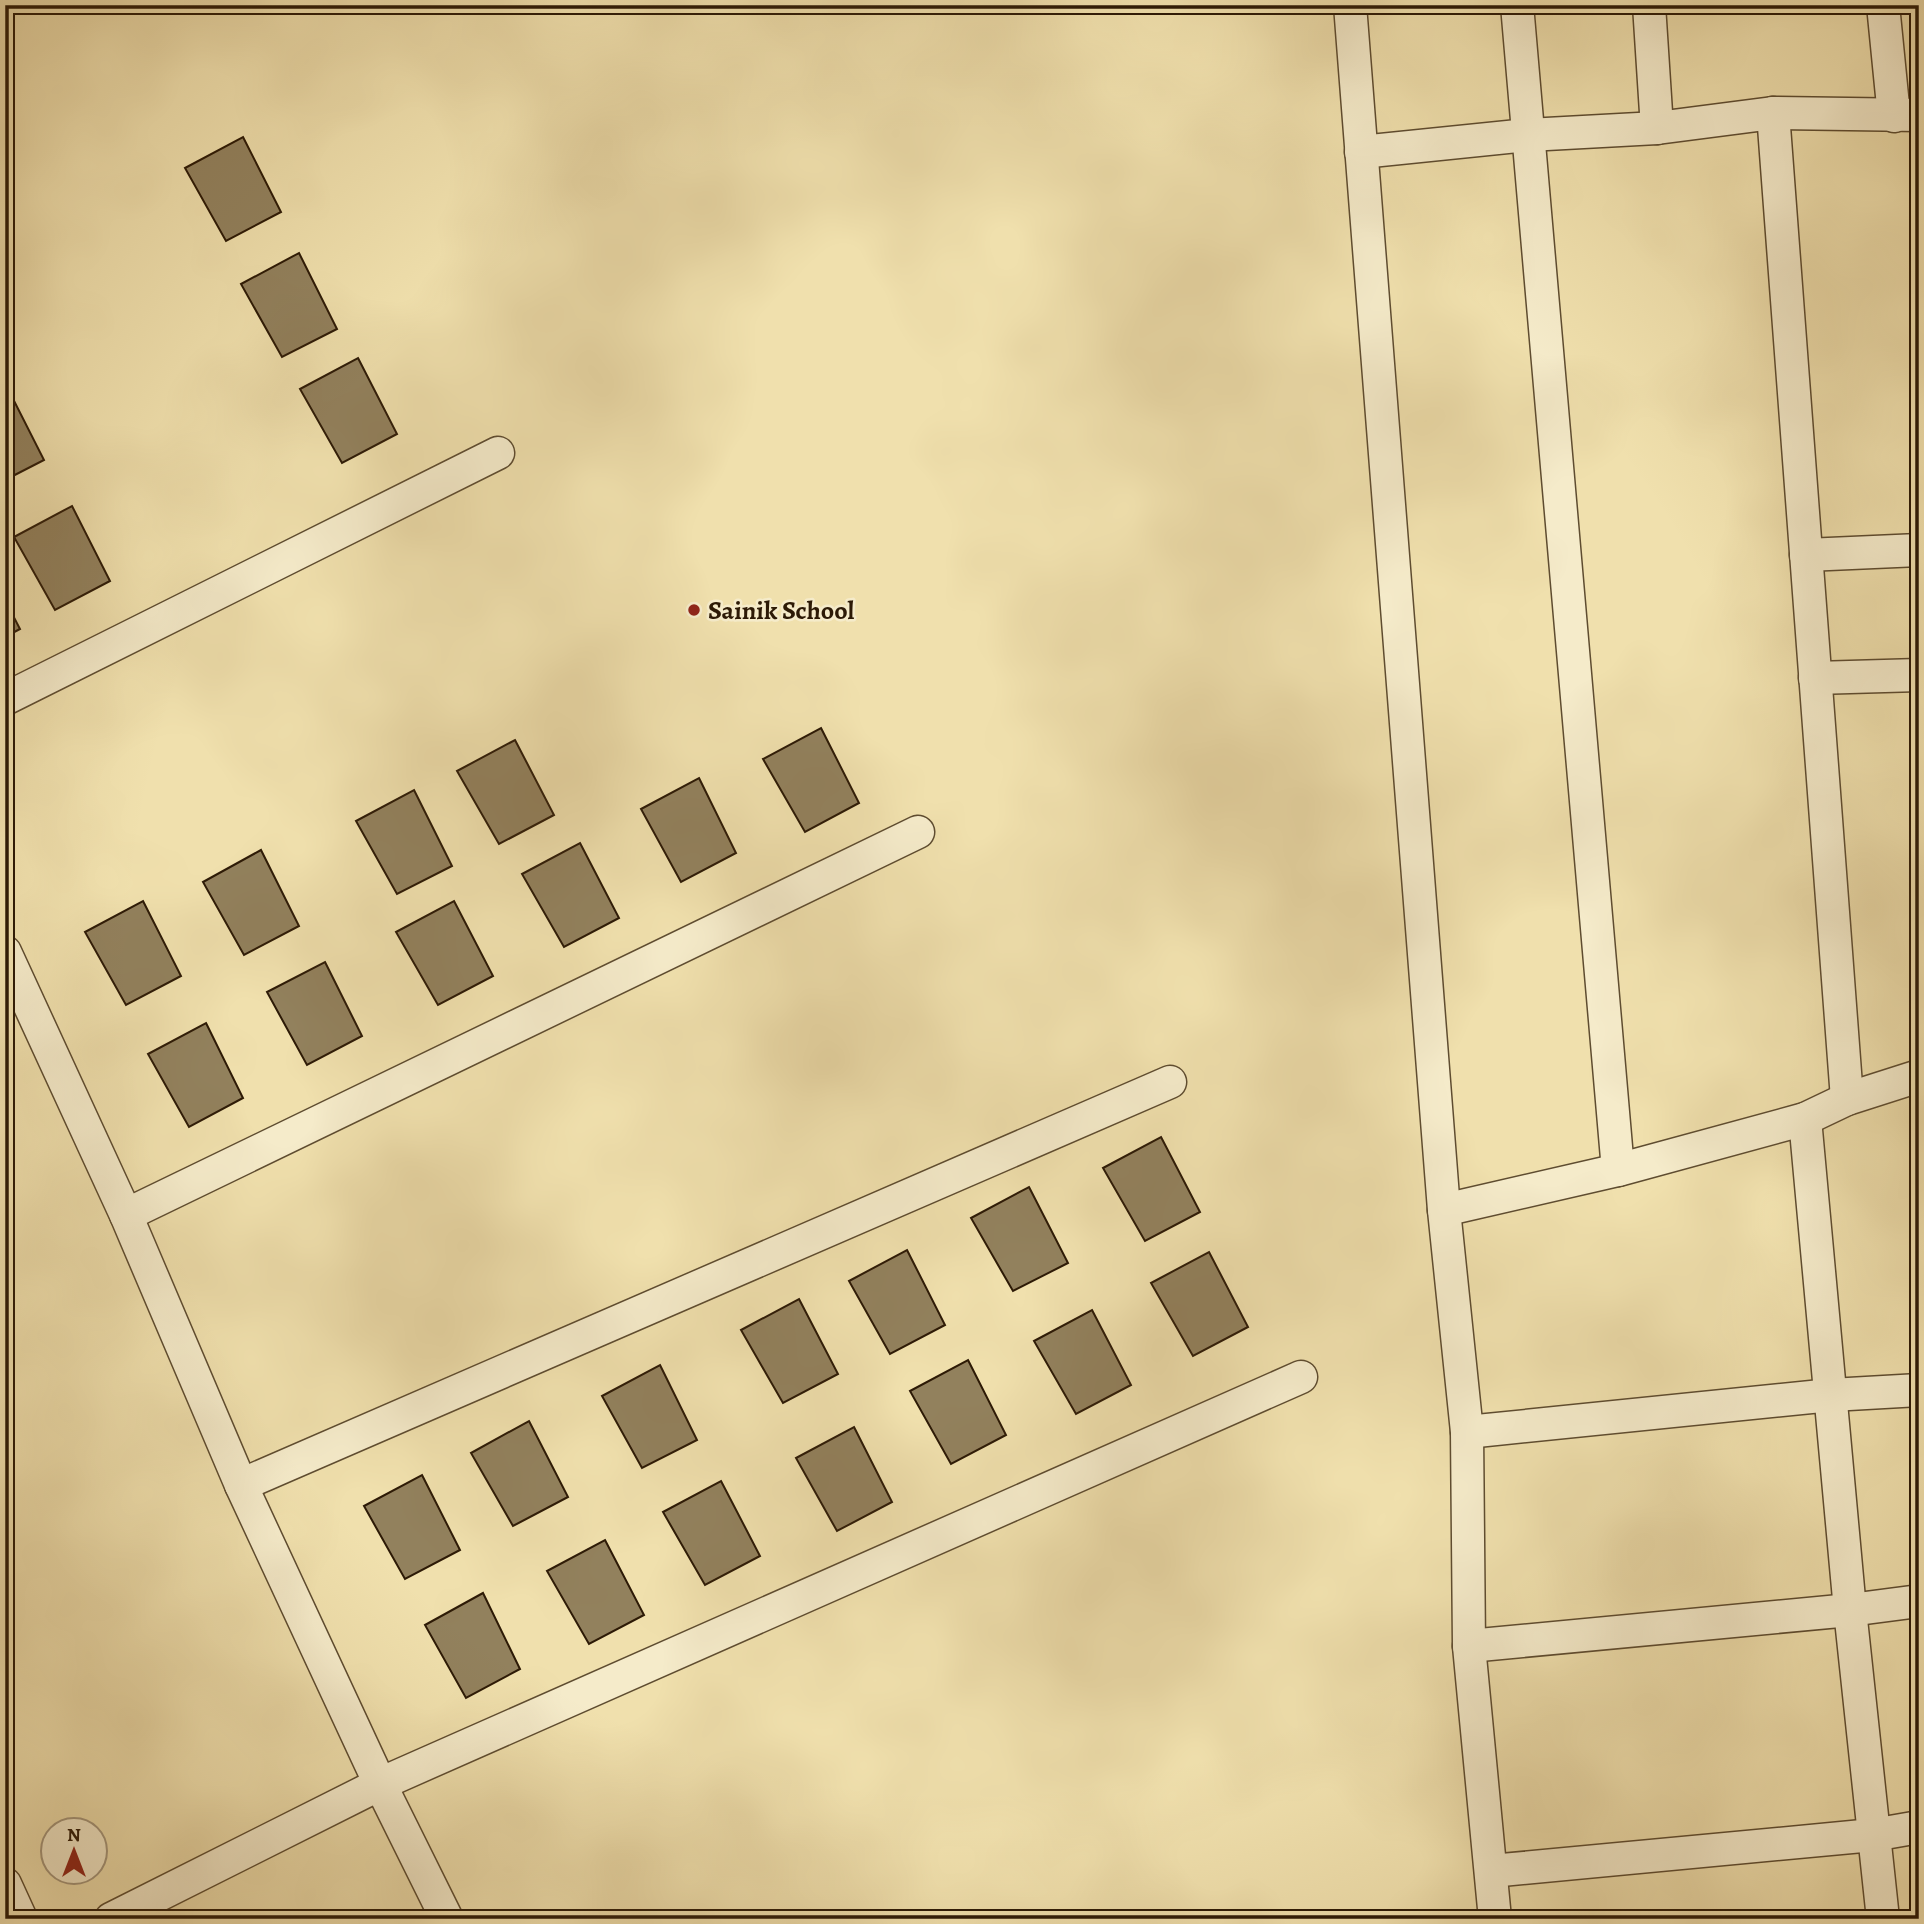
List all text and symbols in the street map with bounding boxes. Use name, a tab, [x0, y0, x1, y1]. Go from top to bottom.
place label: Sainik School	[708, 593, 855, 628]
marker: Sainik School	[686, 602, 702, 618]
north arrow	[38, 1815, 108, 1885]
text: N	[67, 1822, 81, 1848]

